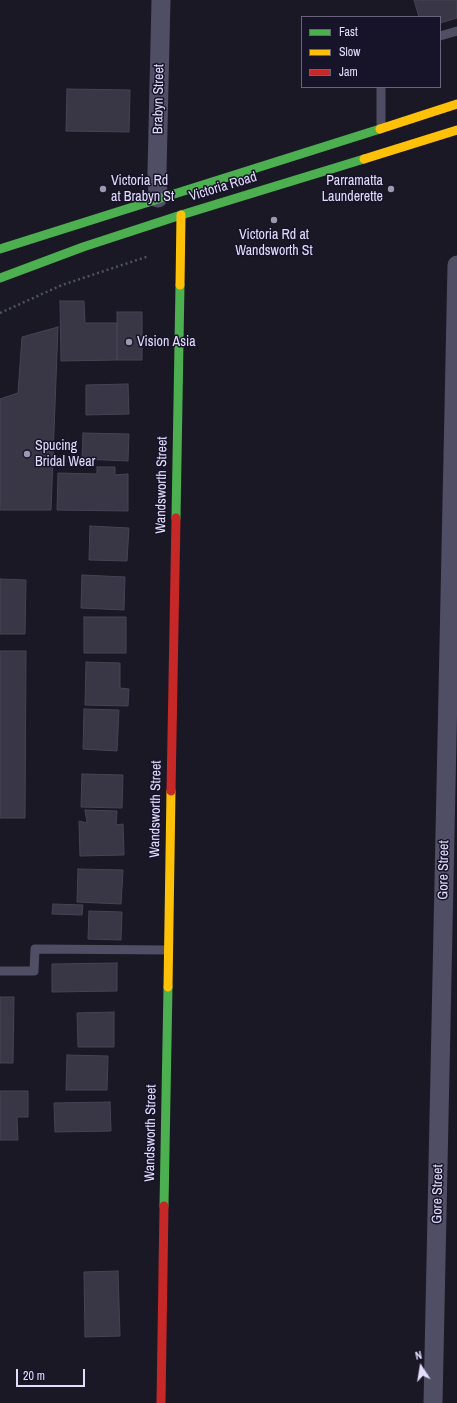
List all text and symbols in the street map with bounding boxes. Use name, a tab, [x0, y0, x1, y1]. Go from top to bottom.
legend	[301, 16, 441, 88]
text: Fast	[339, 24, 358, 40]
text: Slow	[339, 44, 360, 60]
street label: Brabyn Street	[150, 64, 168, 134]
text: Jam	[339, 64, 358, 80]
street label: Victoria Road	[187, 169, 259, 205]
place label: Victoria Rd at Brabyn St	[111, 173, 174, 206]
place label: Parramatta Launderette	[322, 173, 383, 206]
marker: Victoria Rd at Brabyn St	[98, 184, 108, 194]
marker: Parramatta Launderette	[386, 184, 396, 194]
marker: Victoria Rd at Wandsworth St	[269, 215, 279, 225]
place label: Victoria Rd at Wandsworth St	[235, 227, 313, 260]
place label: Vision Asia	[137, 334, 196, 350]
marker: Vision Asia	[124, 337, 134, 347]
street label: Wandsworth Street	[153, 436, 171, 534]
place label: Spucing Bridal Wear	[35, 438, 95, 470]
marker: Spucing Bridal Wear	[22, 449, 32, 459]
street label: Wandsworth Street	[147, 760, 165, 858]
street label: Gore Street	[435, 840, 453, 900]
street label: Wandsworth Street	[142, 1084, 160, 1182]
street label: Gore Street	[429, 1164, 447, 1224]
north arrow	[401, 1347, 441, 1387]
text: N	[414, 1348, 423, 1363]
scale bar	[18, 1361, 87, 1387]
text: 20 m	[23, 1368, 45, 1384]

